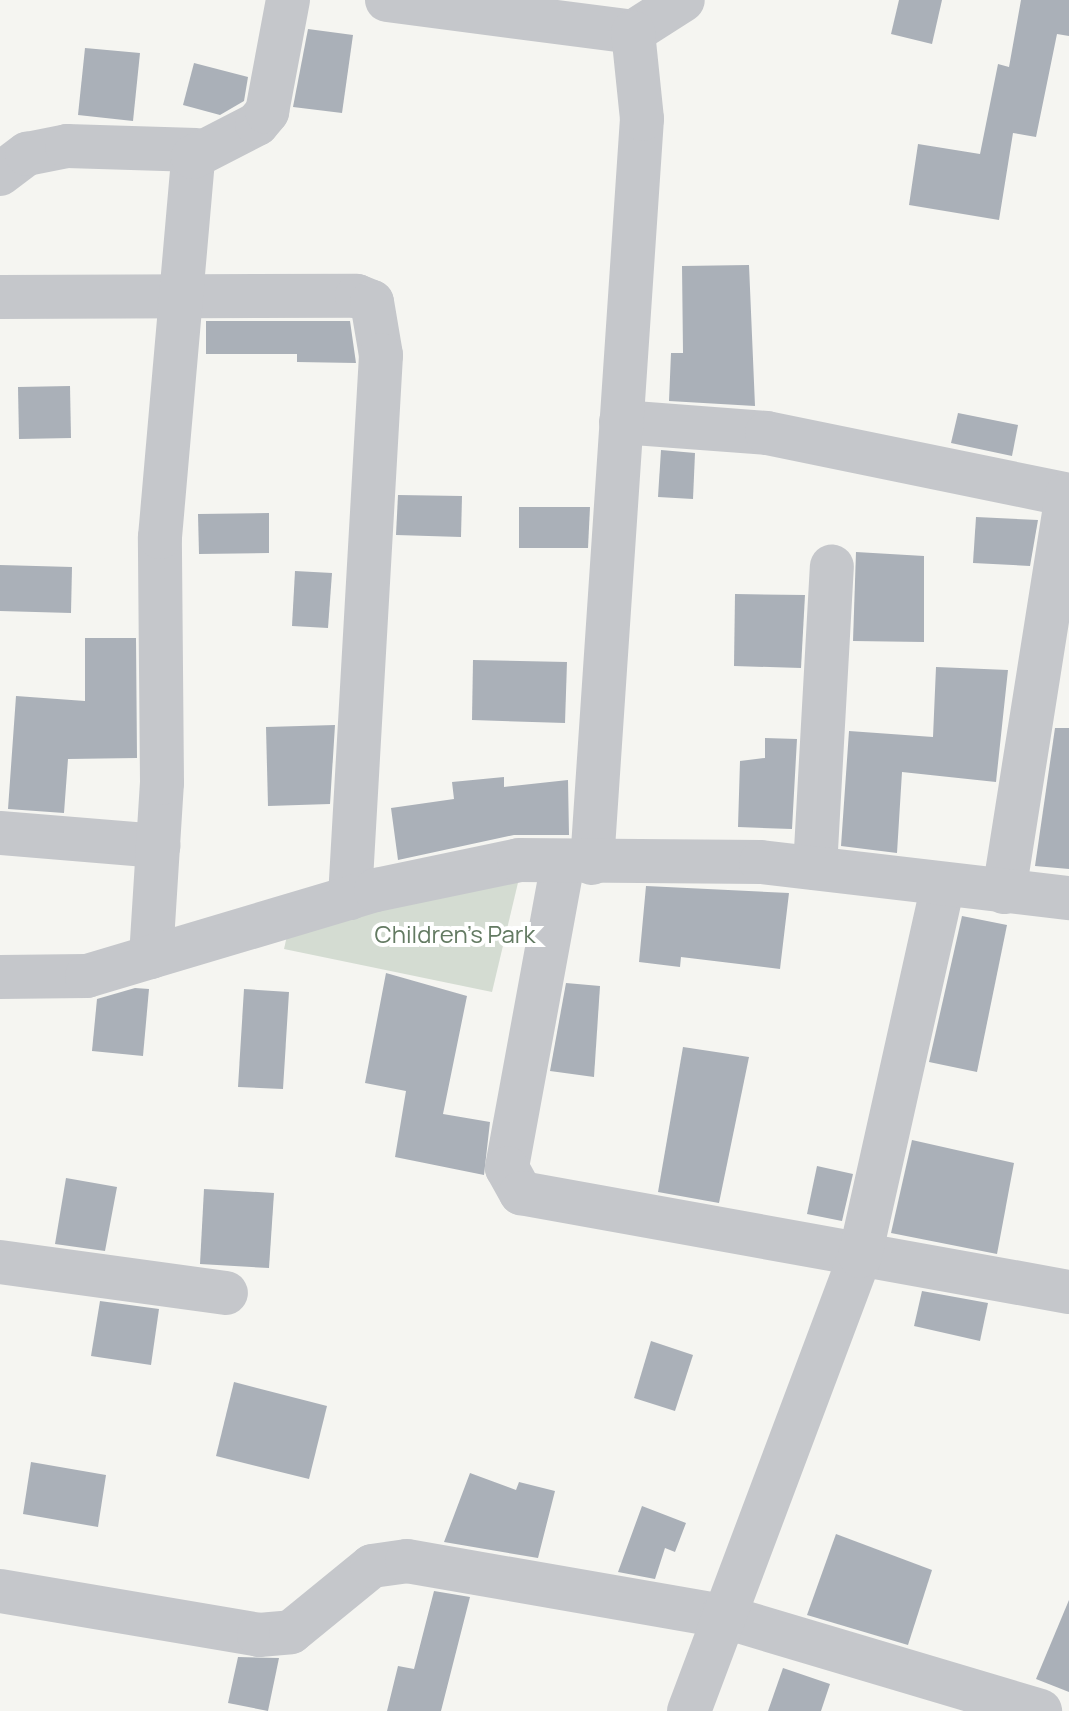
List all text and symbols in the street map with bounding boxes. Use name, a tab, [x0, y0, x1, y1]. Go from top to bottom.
park label: Children's Park	[375, 920, 535, 948]

